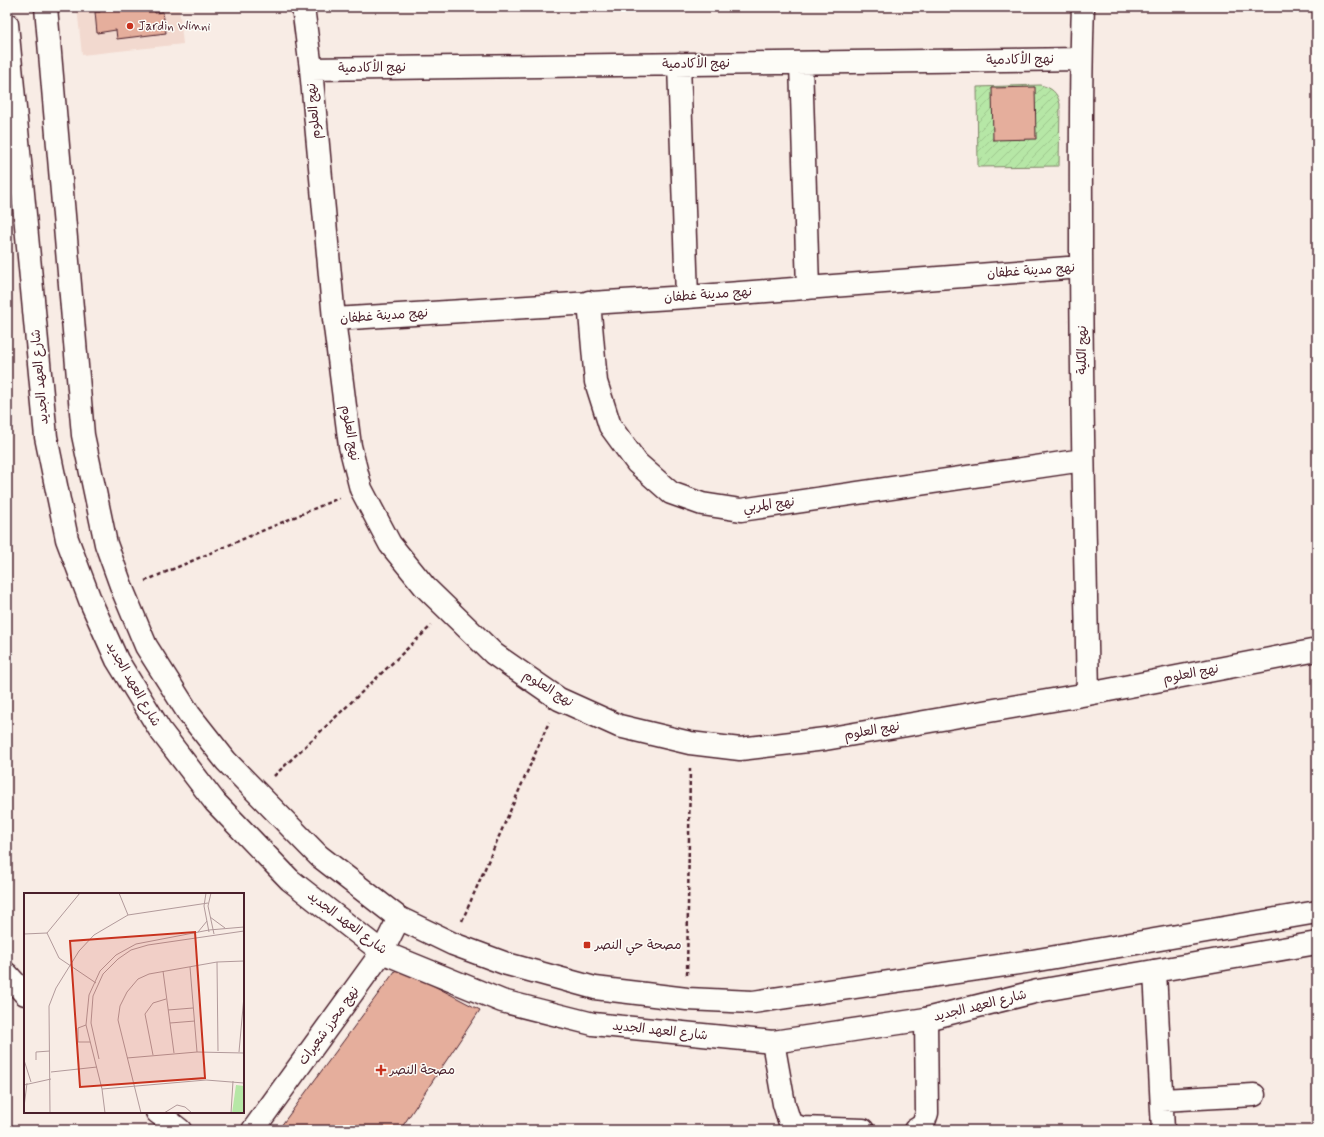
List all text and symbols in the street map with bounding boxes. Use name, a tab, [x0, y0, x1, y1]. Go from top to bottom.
place label: Jardin Winni	[138, 18, 211, 35]
marker: Jardin Winni	[125, 21, 135, 31]
street label: نهج الأكادمية	[986, 50, 1054, 69]
street label: نهج الأكادمية	[662, 54, 730, 73]
street label: نهج الأكادمية	[338, 58, 406, 77]
street label: نهج العلوم	[303, 82, 326, 140]
street label: نهج مدينة غطفان	[986, 259, 1076, 283]
street label: نهج مدينة غطفان	[663, 283, 753, 307]
street label: نهج مدينة غطفان	[339, 304, 429, 328]
street label: نهج الكلية	[1074, 325, 1091, 375]
street label: شارع العهد الجديد	[27, 329, 53, 425]
street label: نهج العلوم	[336, 404, 363, 462]
street label: نهج المربي	[742, 493, 796, 519]
street label: شارع العهد الجديد	[102, 638, 164, 730]
street label: نهج العلوم	[1162, 660, 1220, 689]
street label: نهج العلوم	[519, 667, 576, 712]
street label: نهج العلوم	[843, 718, 901, 745]
street label: شارع العهد الجديد	[304, 887, 390, 959]
inset map	[24, 893, 244, 1113]
place label: مصحة حي النصر	[594, 937, 682, 956]
marker: مصحة حي النصر	[582, 940, 592, 950]
street label: نهج محرز شعيرات	[295, 983, 363, 1069]
street label: شارع العهد الجديد	[932, 986, 1028, 1026]
street label: شارع العهد الجديد	[612, 1018, 708, 1044]
place label: مصحة النصر	[389, 1062, 455, 1079]
marker: مصحة النصر	[375, 1064, 387, 1076]

